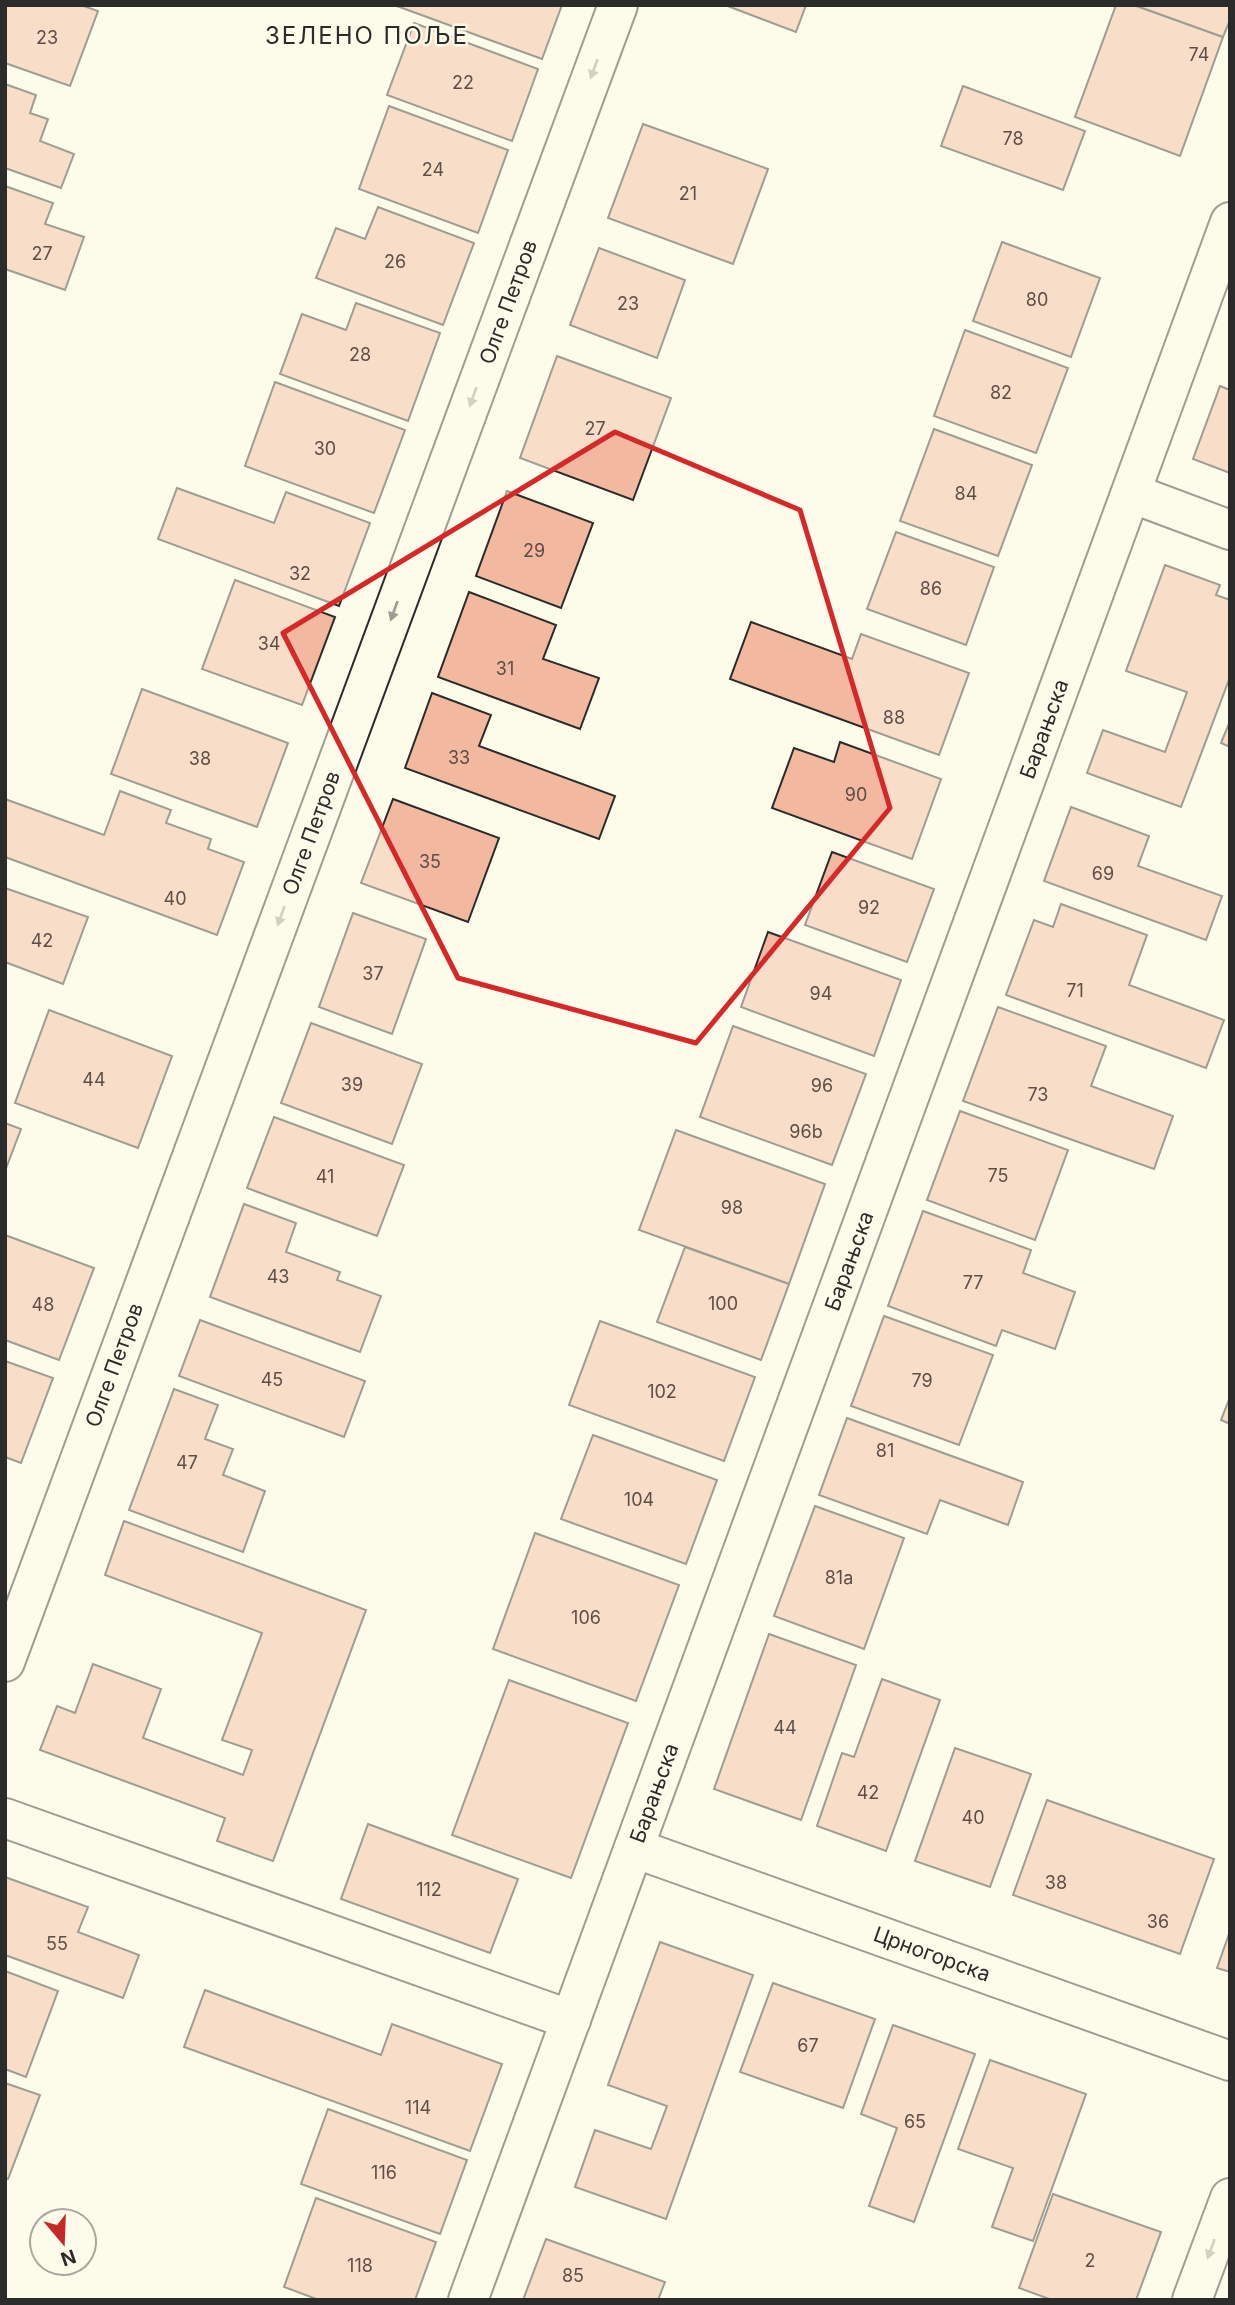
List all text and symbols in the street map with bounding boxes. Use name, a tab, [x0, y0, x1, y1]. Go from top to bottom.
district label: ЗЕЛЕНО ПОЉЕ	[265, 21, 469, 50]
house number: 23	[36, 27, 58, 48]
house number: 74	[1189, 44, 1209, 65]
one-way arrow	[589, 59, 600, 80]
house number: 22	[452, 72, 474, 93]
house number: 78	[1002, 128, 1024, 149]
house number: 24	[422, 159, 444, 180]
house number: 21	[679, 183, 697, 204]
street label: Олге Петров	[474, 236, 542, 368]
house number: 27	[31, 243, 53, 264]
house number: 26	[384, 251, 406, 272]
house number: 80	[1026, 289, 1048, 310]
house number: 23	[617, 293, 639, 314]
house number: 28	[349, 344, 371, 365]
house number: 82	[990, 382, 1012, 403]
one-way arrow	[467, 387, 478, 408]
house number: 27	[584, 418, 606, 439]
house number: 30	[314, 438, 336, 459]
house number: 84	[955, 483, 977, 504]
house number: 29	[523, 540, 545, 561]
house number: 32	[289, 563, 311, 584]
house number: 86	[920, 578, 942, 599]
one-way arrow	[388, 600, 399, 621]
house number: 34	[258, 633, 280, 654]
house number: 31	[496, 658, 514, 679]
street label: Барањска	[1014, 676, 1074, 782]
house number: 88	[883, 707, 905, 728]
house number: 33	[448, 747, 470, 768]
house number: 38	[189, 748, 211, 769]
street label: Олге Петров	[277, 767, 345, 899]
house number: 90	[845, 784, 867, 805]
house number: 35	[419, 851, 441, 872]
house number: 69	[1092, 863, 1114, 884]
house number: 40	[164, 888, 186, 909]
house number: 92	[858, 897, 880, 918]
one-way arrow	[275, 906, 286, 927]
house number: 42	[31, 930, 53, 951]
house number: 37	[362, 963, 384, 984]
house number: 71	[1066, 980, 1084, 1001]
house number: 94	[810, 983, 832, 1004]
house number: 44	[82, 1069, 106, 1090]
house number: 39	[341, 1074, 363, 1095]
house number: 96	[811, 1075, 833, 1096]
house number: 73	[1027, 1084, 1049, 1105]
house number: 96b	[789, 1121, 823, 1142]
house number: 75	[988, 1165, 1008, 1186]
house number: 41	[316, 1166, 334, 1187]
house number: 98	[721, 1197, 743, 1218]
street label: Барањска	[819, 1208, 879, 1314]
house number: 43	[267, 1266, 289, 1287]
house number: 77	[963, 1272, 983, 1293]
house number: 100	[708, 1293, 738, 1314]
house number: 48	[32, 1294, 54, 1315]
street label: Олге Петров	[80, 1299, 148, 1431]
house number: 45	[261, 1369, 283, 1390]
house number: 79	[911, 1370, 933, 1391]
house number: 102	[647, 1381, 677, 1402]
house number: 81	[876, 1440, 894, 1461]
house number: 47	[176, 1452, 198, 1473]
house number: 104	[624, 1489, 654, 1510]
house number: 81a	[825, 1567, 853, 1588]
house number: 106	[571, 1607, 601, 1628]
house number: 44	[773, 1717, 797, 1738]
street label: Барањска	[624, 1740, 684, 1846]
house number: 42	[857, 1782, 879, 1803]
house number: 40	[962, 1807, 984, 1828]
house number: 38	[1045, 1872, 1067, 1893]
house number: 112	[416, 1879, 442, 1900]
house number: 36	[1147, 1911, 1169, 1932]
street label: Црногорска	[870, 1921, 994, 1987]
house number: 55	[46, 1933, 68, 1954]
house number: 67	[797, 2035, 819, 2056]
house number: 114	[405, 2097, 431, 2118]
house number: 65	[904, 2111, 926, 2132]
house number: 116	[371, 2162, 397, 2183]
north arrow	[28, 2207, 98, 2277]
one-way arrow	[1205, 2238, 1216, 2259]
text: N	[58, 2244, 79, 2271]
house number: 2	[1085, 2250, 1095, 2271]
house number: 118	[347, 2255, 373, 2276]
house number: 85	[562, 2265, 584, 2286]

